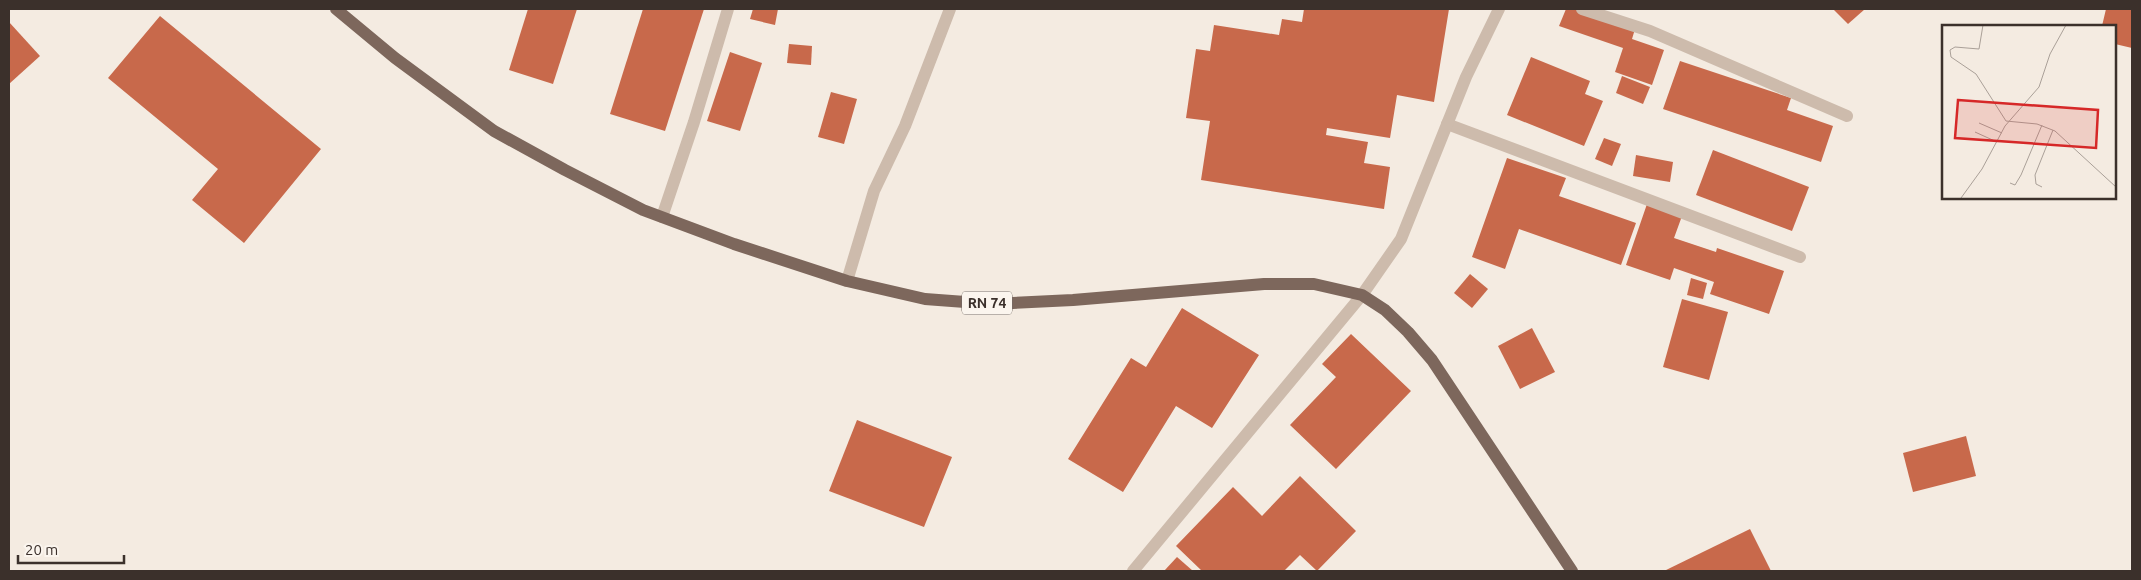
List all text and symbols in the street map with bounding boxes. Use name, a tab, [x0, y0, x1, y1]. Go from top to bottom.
inset map	[1942, 25, 2116, 199]
road number: RN 74	[962, 292, 1012, 314]
scale bar	[18, 532, 124, 564]
text: 20 m	[25, 541, 58, 558]

